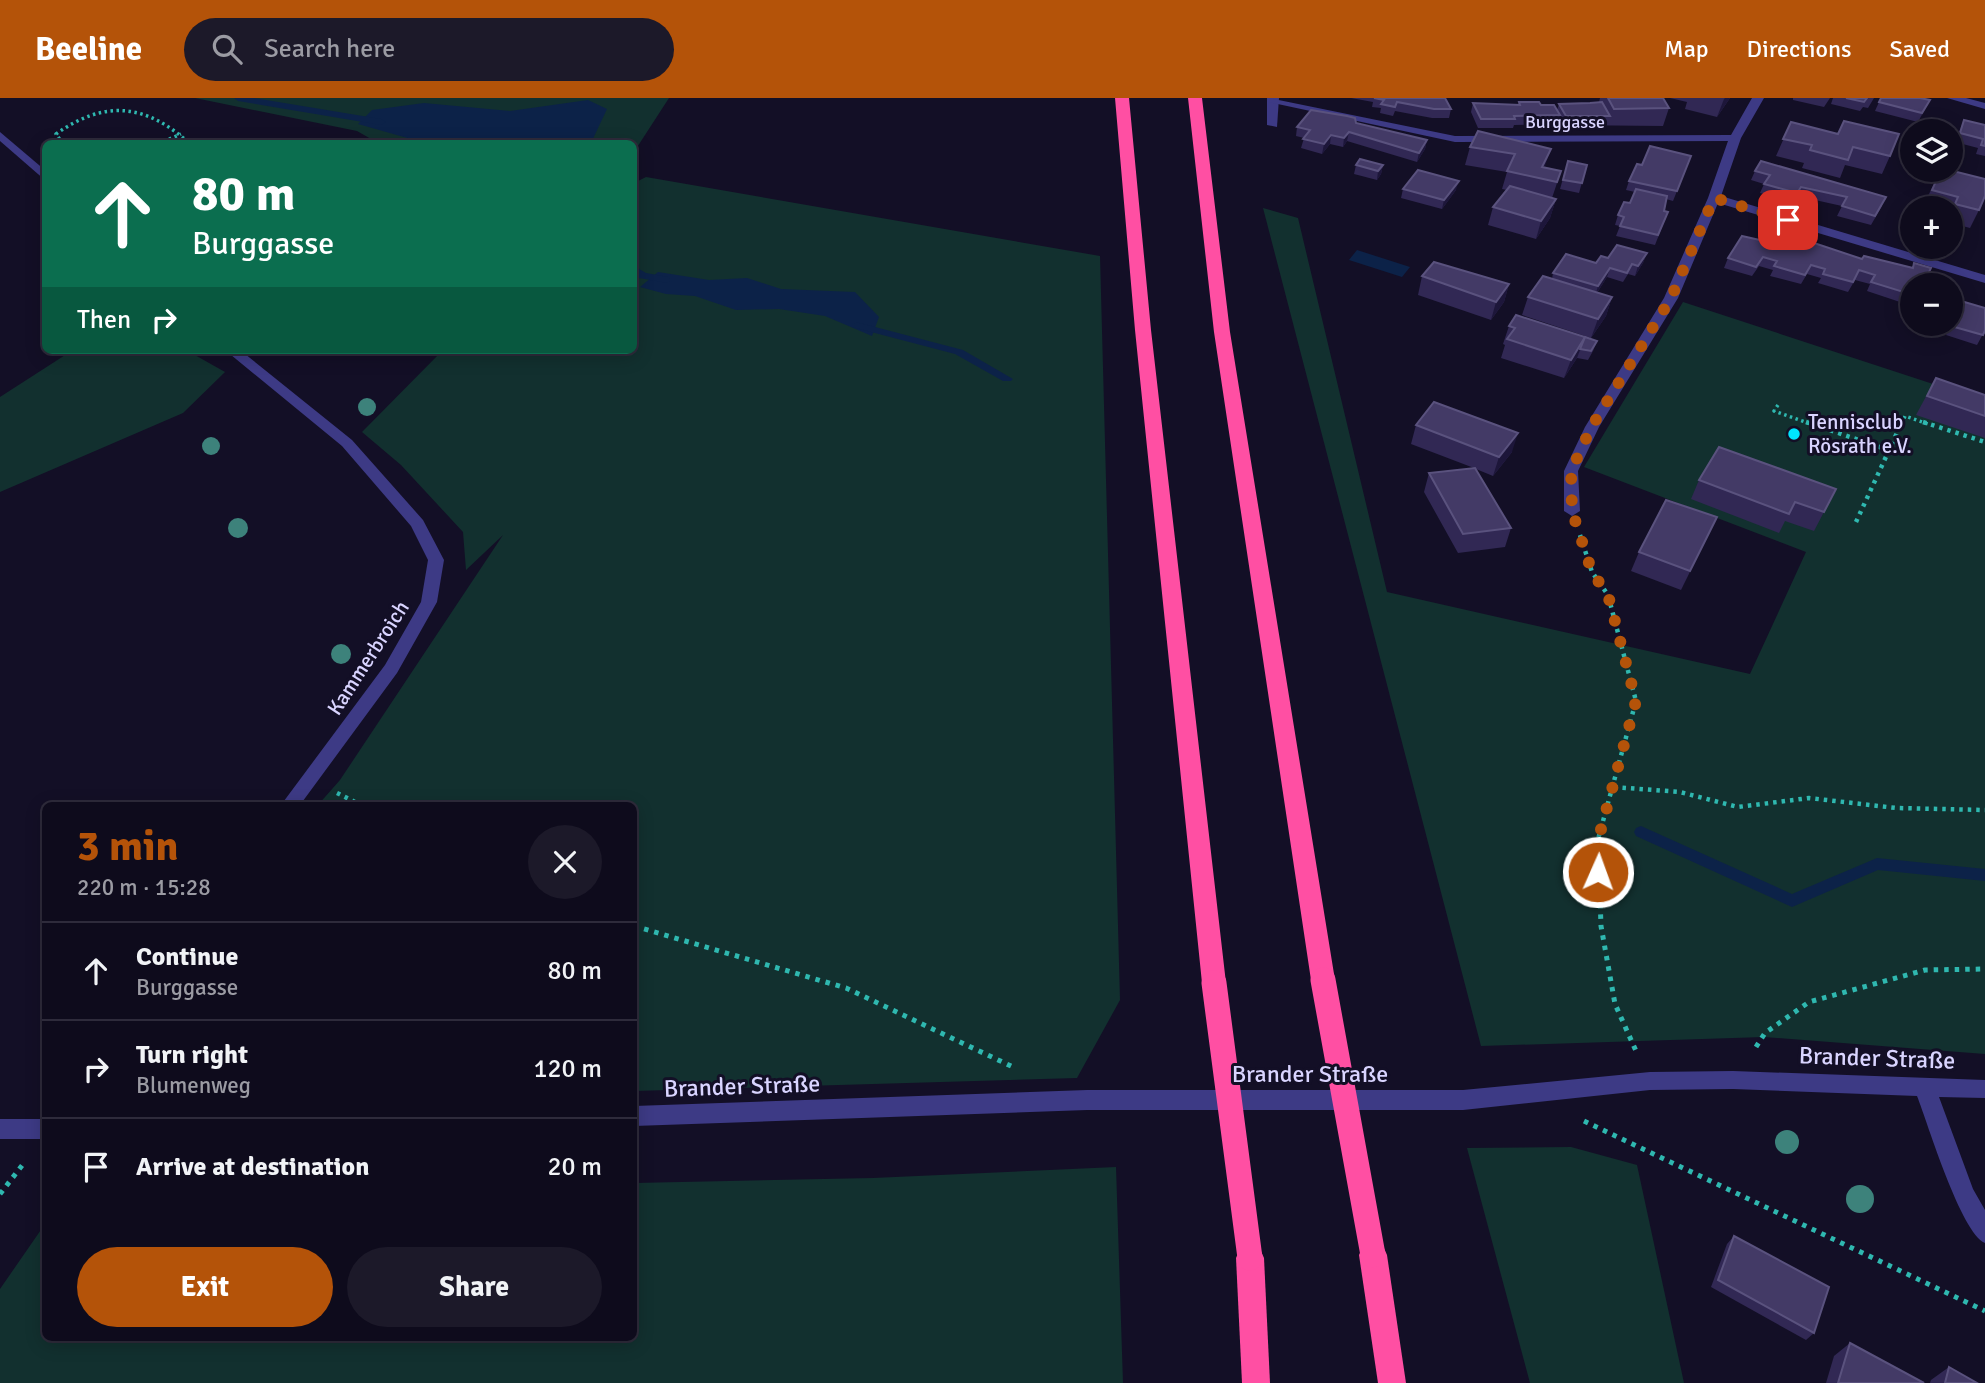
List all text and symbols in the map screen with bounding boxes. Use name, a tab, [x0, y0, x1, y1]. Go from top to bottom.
search box	[184, 18, 674, 81]
text: Beeline	[35, 29, 142, 70]
icon: search	[208, 30, 246, 68]
text: Search here	[264, 33, 395, 65]
text: Map	[1664, 34, 1709, 64]
text: Directions	[1747, 34, 1852, 64]
text: Saved	[1890, 34, 1950, 64]
street label: Burggasse	[1525, 111, 1605, 133]
map controls	[1900, 119, 1963, 336]
button: layers	[1900, 119, 1963, 182]
text: 80 m	[192, 164, 295, 224]
icon: ahead	[77, 168, 168, 259]
pin	[1758, 190, 1818, 250]
button: +	[1900, 196, 1963, 259]
icon: arrive	[1769, 201, 1807, 239]
text: Burggasse	[192, 224, 334, 263]
button: −	[1900, 273, 1963, 336]
icon: right	[145, 301, 183, 339]
text: Then	[77, 304, 131, 336]
place label: Tennisclub Rösrath e.V.	[1808, 409, 1912, 459]
marker: Tennisclub Rösrath e.V.	[1786, 426, 1802, 442]
street label: Kammerbroich	[321, 596, 415, 720]
text: 3 min	[77, 821, 178, 872]
button: close	[528, 825, 602, 899]
position arrow	[1561, 835, 1635, 909]
text: 220 m · 15:28	[77, 873, 211, 902]
text: Continue	[136, 941, 238, 973]
icon: ahead	[77, 952, 115, 990]
text: 80 m	[547, 955, 602, 987]
text: Burggasse	[136, 973, 238, 1002]
text: Turn right	[136, 1039, 248, 1071]
street label: Brander Straße	[1798, 1040, 1956, 1076]
icon: right	[77, 1050, 115, 1088]
text: 120 m	[533, 1053, 602, 1085]
street label: Brander Straße	[1232, 1059, 1388, 1089]
street label: Brander Straße	[663, 1068, 821, 1104]
text: Blumenweg	[136, 1071, 251, 1100]
icon: arrive	[77, 1148, 115, 1186]
text: Arrive at destination	[136, 1151, 369, 1183]
text: 20 m	[547, 1151, 602, 1183]
button: Exit	[77, 1247, 333, 1327]
button: Share	[347, 1247, 602, 1327]

